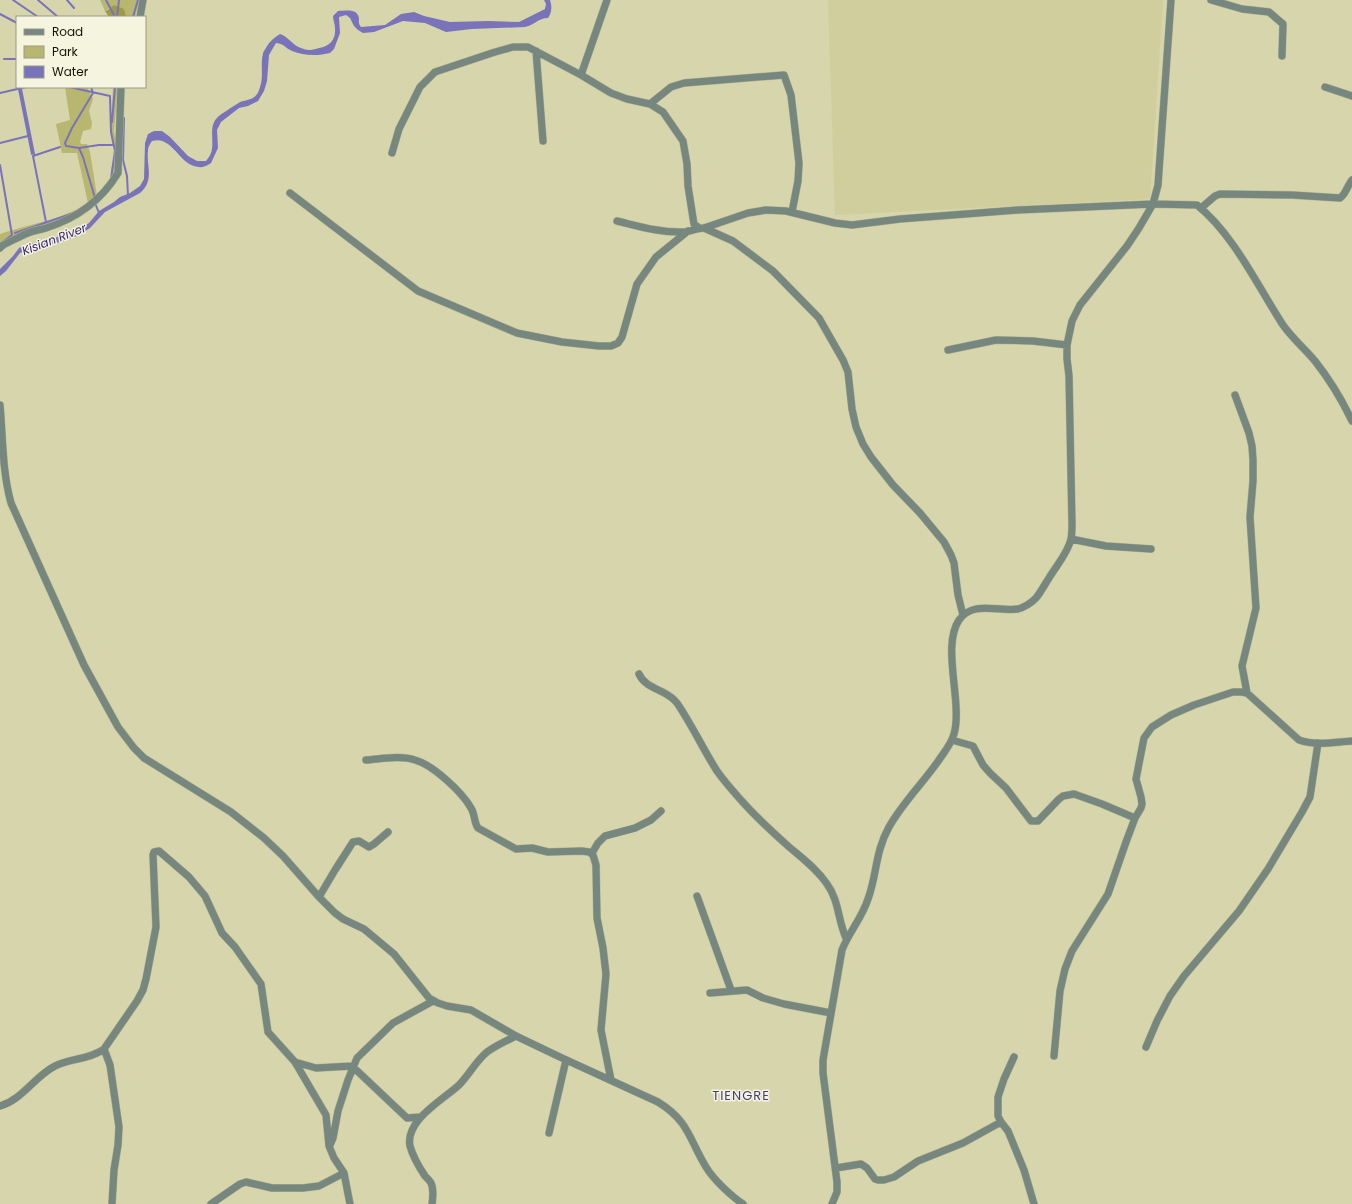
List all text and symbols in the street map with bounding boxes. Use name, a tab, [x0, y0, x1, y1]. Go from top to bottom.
legend	[16, 16, 146, 88]
text: Road	[52, 23, 83, 40]
text: Park	[52, 43, 79, 60]
text: Water	[52, 63, 89, 80]
water label: Kisian River	[19, 219, 89, 259]
district label: TIENGRE	[712, 1086, 770, 1105]

